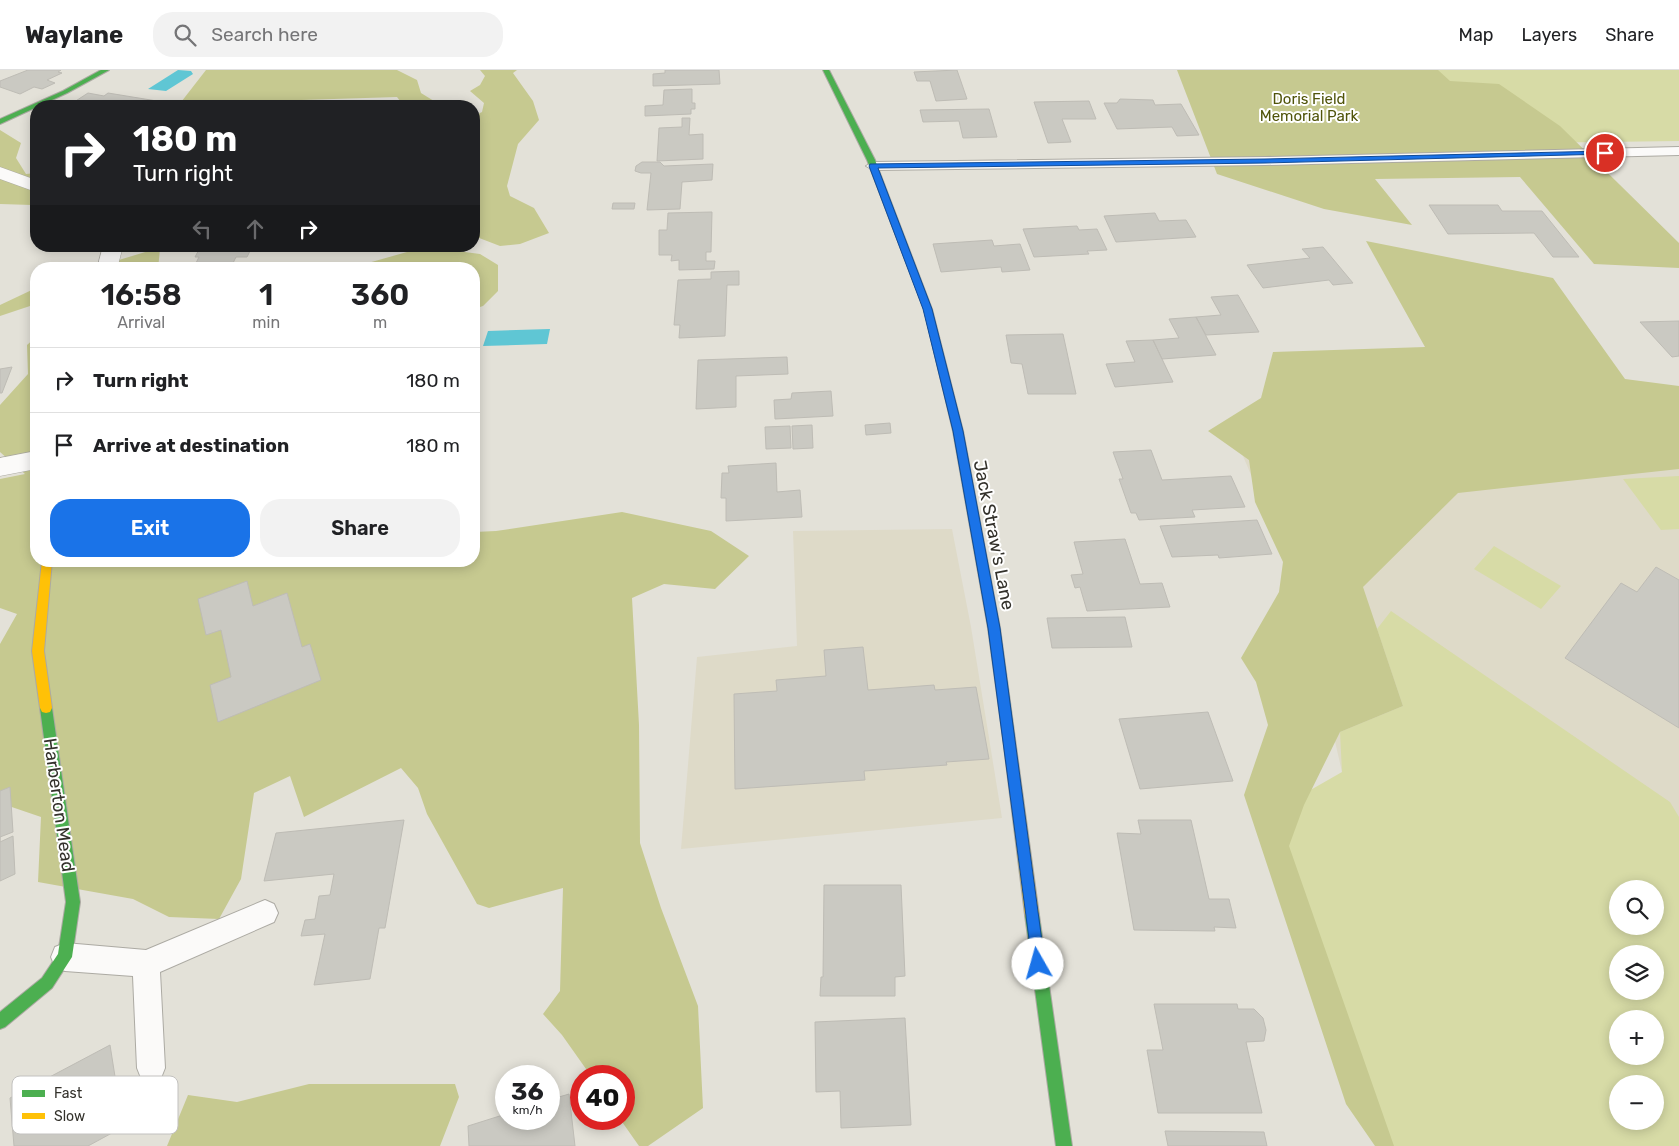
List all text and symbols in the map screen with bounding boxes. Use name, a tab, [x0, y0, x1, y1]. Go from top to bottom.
search box	[153, 12, 503, 57]
text: Waylane	[25, 21, 123, 49]
icon: search	[171, 21, 199, 49]
text: Search here	[211, 23, 318, 46]
text: Map	[1459, 24, 1494, 46]
text: Layers	[1522, 24, 1577, 46]
text: Share	[1605, 24, 1654, 46]
park label: Doris Field Memorial Park	[1260, 90, 1358, 125]
text: 180 m	[133, 118, 237, 160]
icon: right	[50, 120, 115, 185]
pin	[1584, 132, 1626, 174]
icon: arrive	[1591, 139, 1619, 167]
text: Turn right	[133, 160, 233, 187]
icon: left	[188, 215, 216, 243]
icon: ahead	[241, 215, 269, 243]
icon: right	[294, 215, 322, 243]
text: 16:58	[101, 277, 182, 313]
text: 1	[259, 277, 273, 313]
text: 360	[351, 277, 409, 313]
text: Arrival	[117, 313, 165, 332]
text: min	[252, 313, 280, 332]
text: m	[373, 313, 387, 332]
icon: right	[50, 366, 78, 394]
text: Turn right	[93, 369, 188, 392]
text: 180 m	[406, 369, 460, 392]
icon: arrive	[50, 431, 78, 459]
text: Arrive at destination	[93, 434, 289, 457]
text: 180 m	[406, 434, 460, 457]
street label: Jack Straw's Lane	[969, 458, 1019, 612]
button: Exit	[50, 499, 250, 557]
button: Share	[260, 499, 460, 557]
street label: Harberton Mead	[39, 737, 79, 873]
map controls	[1609, 880, 1664, 1130]
button: search	[1609, 880, 1664, 935]
position arrow	[1011, 937, 1063, 989]
button: layers	[1609, 945, 1664, 1000]
button: +	[1609, 1010, 1664, 1065]
speed limit sign: 40	[570, 1065, 635, 1130]
button: −	[1609, 1075, 1664, 1130]
legend	[12, 1076, 178, 1134]
text: 36	[511, 1077, 544, 1106]
text: Fast	[54, 1085, 83, 1102]
text: km/h	[513, 1103, 542, 1117]
text: Slow	[54, 1108, 85, 1125]

